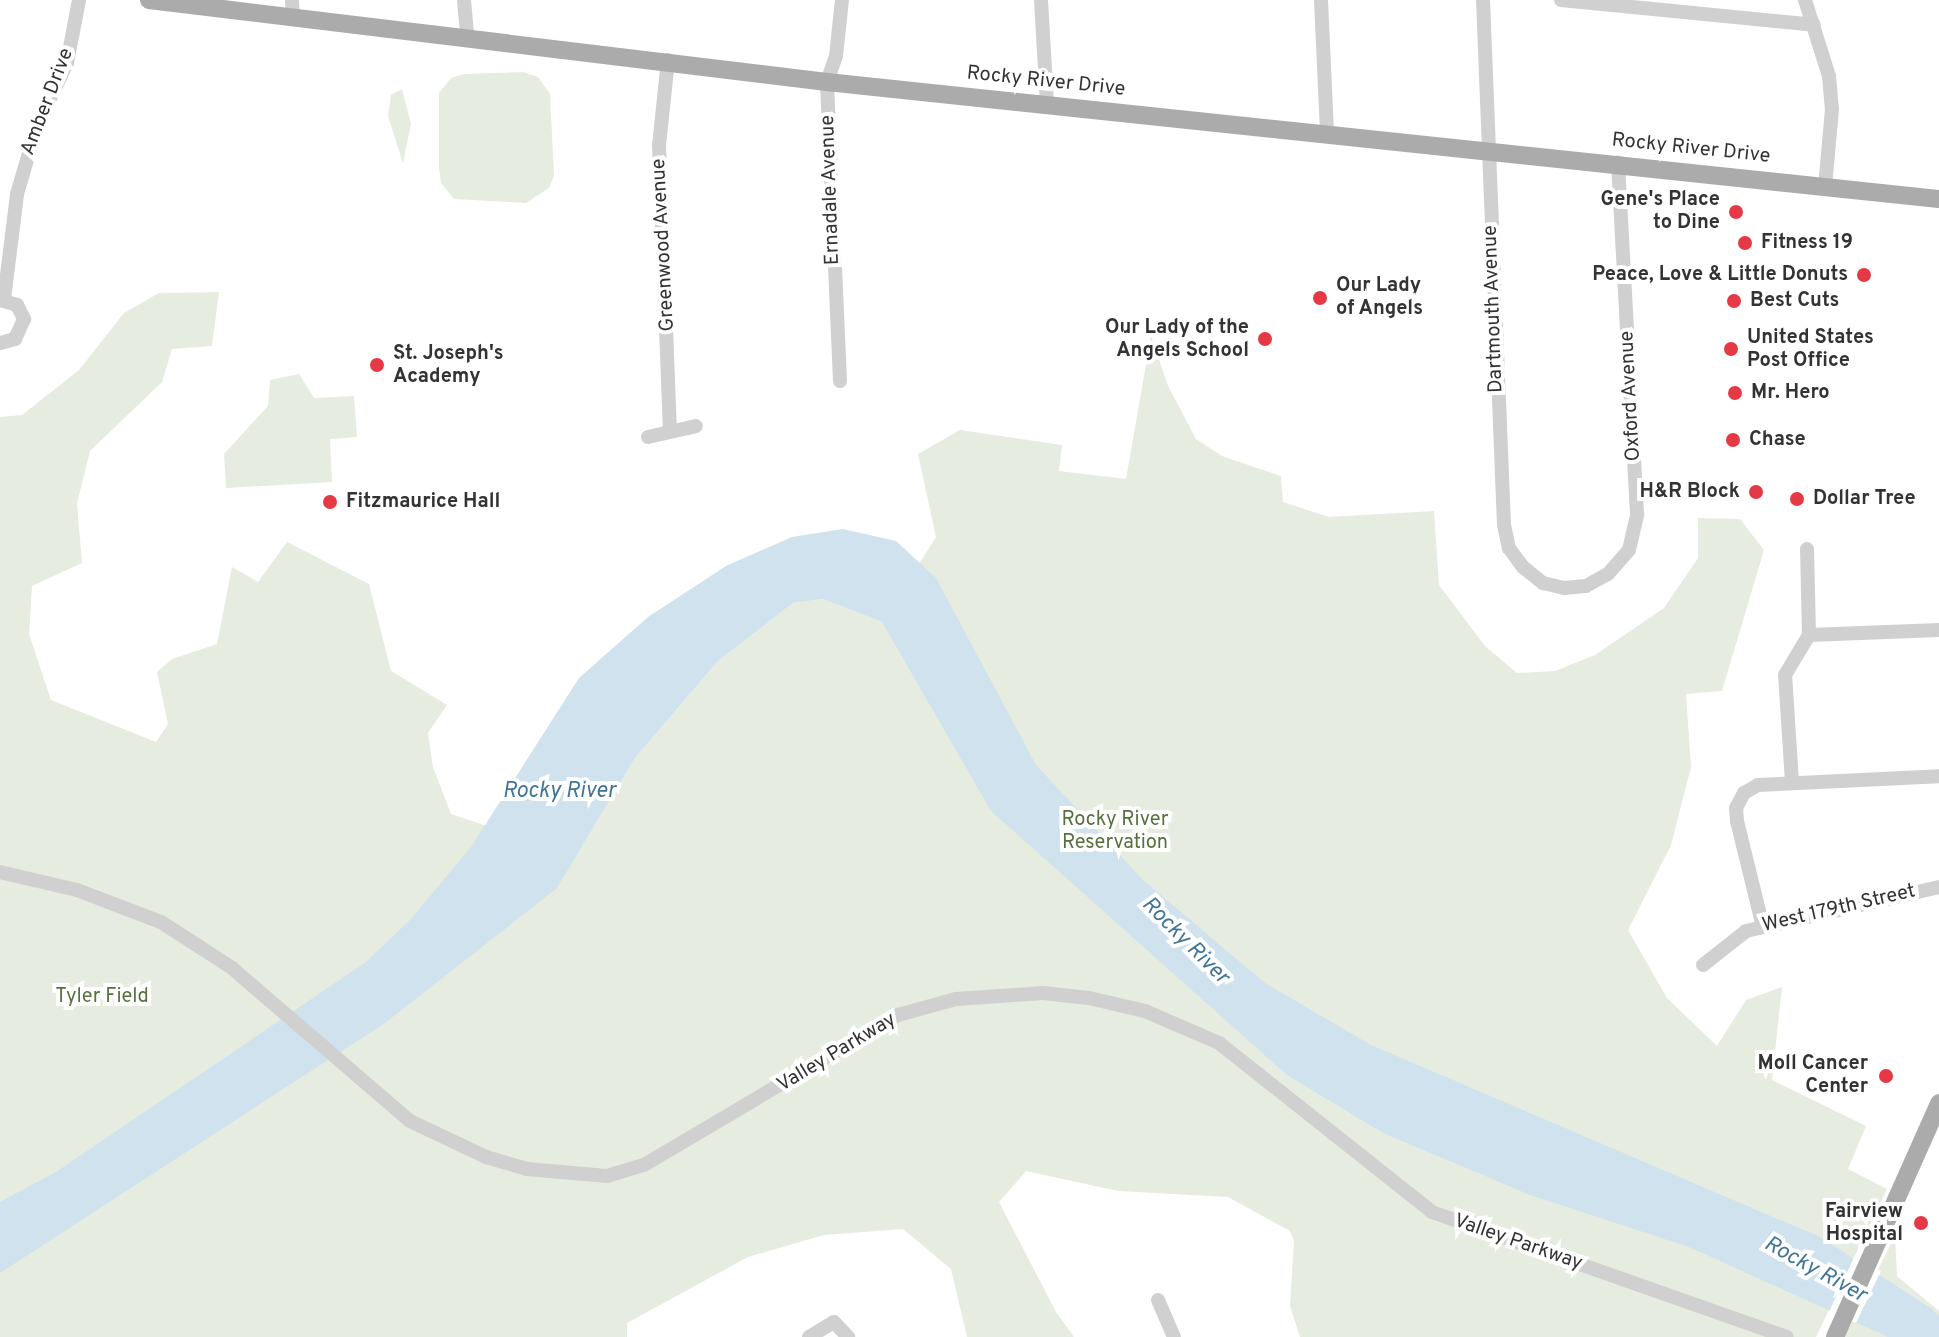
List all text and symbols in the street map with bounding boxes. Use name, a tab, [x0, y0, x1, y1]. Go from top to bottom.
street label: Amber Drive	[17, 45, 79, 159]
street label: Rocky River Drive	[966, 62, 1126, 102]
street label: Ernadale Avenue	[816, 114, 846, 266]
street label: Rocky River Drive	[1611, 129, 1771, 169]
street label: Greenwood Avenue	[647, 157, 681, 333]
place label: Gene's Place to Dine	[1601, 188, 1720, 235]
marker: Gene's Place to Dine	[1727, 203, 1745, 221]
street label: Dartmouth Avenue	[1479, 224, 1509, 394]
place label: Fitness 19	[1761, 231, 1853, 255]
marker: Fitness 19	[1736, 234, 1754, 252]
place label: Peace, Love & Little Donuts	[1592, 263, 1848, 287]
marker: Peace, Love & Little Donuts	[1855, 266, 1873, 284]
place label: Our Lady of Angels	[1336, 274, 1424, 321]
marker: Our Lady of Angels	[1311, 289, 1329, 307]
place label: Best Cuts	[1750, 289, 1839, 313]
marker: Best Cuts	[1725, 292, 1743, 310]
place label: Our Lady of the Angels School	[1105, 316, 1249, 363]
place label: United States Post Office	[1747, 326, 1874, 373]
marker: Our Lady of the Angels School	[1256, 330, 1274, 348]
street label: Oxford Avenue	[1616, 330, 1646, 462]
marker: United States Post Office	[1722, 340, 1740, 358]
place label: St. Joseph's Academy	[393, 342, 504, 389]
marker: St. Joseph's Academy	[368, 356, 386, 374]
place label: Mr. Hero	[1751, 381, 1830, 405]
marker: Mr. Hero	[1726, 384, 1744, 402]
place label: Chase	[1749, 428, 1806, 452]
marker: Chase	[1724, 431, 1742, 449]
place label: H&R Block	[1640, 480, 1740, 504]
marker: H&R Block	[1747, 483, 1765, 501]
place label: Dollar Tree	[1813, 487, 1916, 511]
place label: Fitzmaurice Hall	[346, 490, 500, 514]
marker: Dollar Tree	[1788, 490, 1806, 508]
marker: Fitzmaurice Hall	[321, 493, 339, 511]
water label: Rocky River	[502, 779, 616, 805]
park label: Rocky River Reservation	[1061, 809, 1169, 856]
street label: West 179th Street	[1760, 880, 1918, 938]
water label: Rocky River	[1136, 892, 1234, 990]
park label: Tyler Field	[55, 985, 149, 1009]
street label: Valley Parkway	[773, 1008, 901, 1098]
place label: Moll Cancer Center	[1758, 1052, 1868, 1099]
marker: Moll Cancer Center	[1875, 1065, 1897, 1087]
place label: Fairview Hospital	[1825, 1200, 1903, 1247]
street label: Valley Parkway	[1451, 1210, 1585, 1276]
marker: Fairview Hospital	[1910, 1212, 1932, 1234]
water label: Rocky River	[1759, 1231, 1871, 1309]

